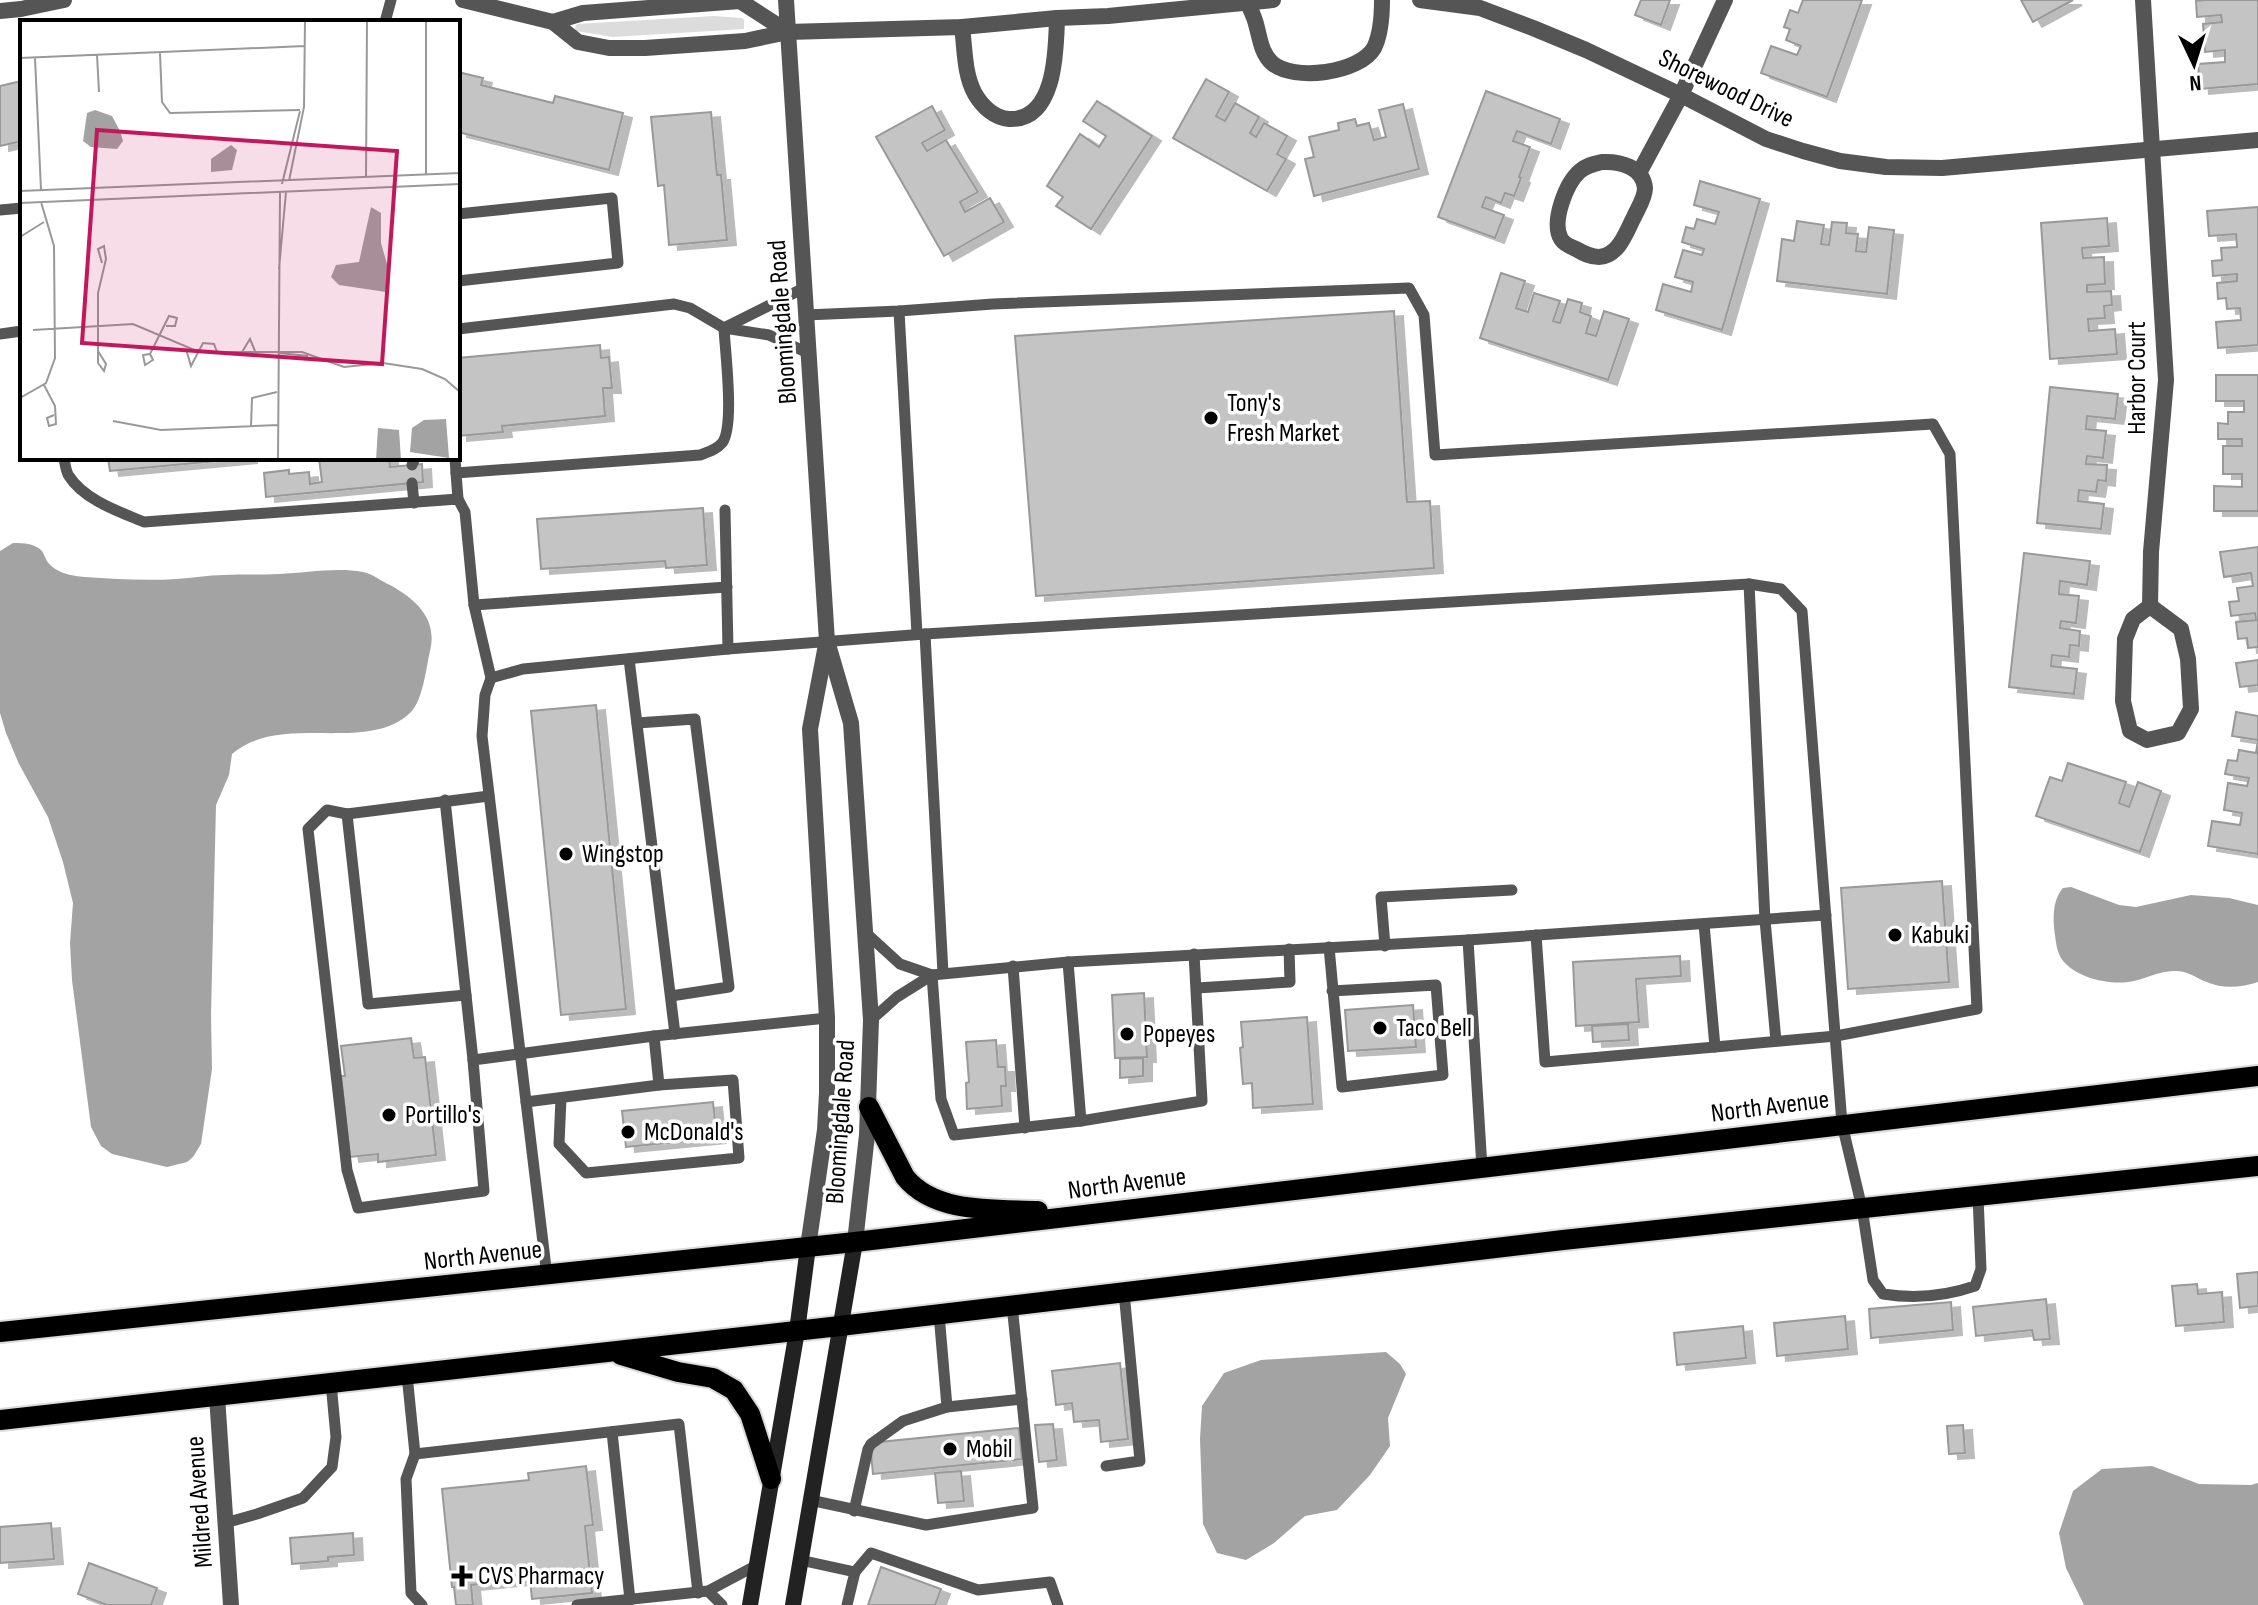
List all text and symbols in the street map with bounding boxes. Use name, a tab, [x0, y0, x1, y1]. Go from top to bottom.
inset map	[20, 20, 460, 460]
north arrow	[2154, 24, 2234, 104]
street label: Shorewood Drive	[1653, 43, 1799, 135]
text: N	[2188, 69, 2202, 96]
street label: Bloomingdale Road	[762, 239, 804, 405]
street label: Harbor Court	[2122, 321, 2153, 435]
place label: Tony's Fresh Market	[1227, 388, 1340, 449]
marker: Tony's Fresh Market	[1202, 409, 1220, 427]
place label: Wingstop	[582, 839, 664, 870]
marker: Wingstop	[557, 845, 575, 863]
place label: Kabuki	[1911, 920, 1969, 951]
marker: Kabuki	[1886, 926, 1904, 944]
place label: Taco Bell	[1396, 1013, 1472, 1044]
place label: Popeyes	[1143, 1019, 1215, 1050]
marker: Taco Bell	[1371, 1019, 1389, 1037]
marker: Popeyes	[1118, 1025, 1136, 1043]
street label: Bloomingdale Road	[820, 1039, 862, 1205]
street label: North Avenue	[1709, 1084, 1831, 1130]
place label: Portillo's	[405, 1100, 481, 1131]
marker: Portillo's	[380, 1106, 398, 1124]
place label: McDonald's	[644, 1117, 744, 1148]
marker: McDonald's	[619, 1123, 637, 1141]
street label: North Avenue	[1066, 1161, 1188, 1207]
street label: North Avenue	[422, 1234, 544, 1278]
place label: Mobil	[966, 1434, 1013, 1465]
street label: Mildred Avenue	[180, 1435, 220, 1569]
marker: Mobil	[941, 1440, 959, 1458]
place label: CVS Pharmacy	[478, 1561, 604, 1592]
marker: CVS Pharmacy	[453, 1567, 471, 1585]

